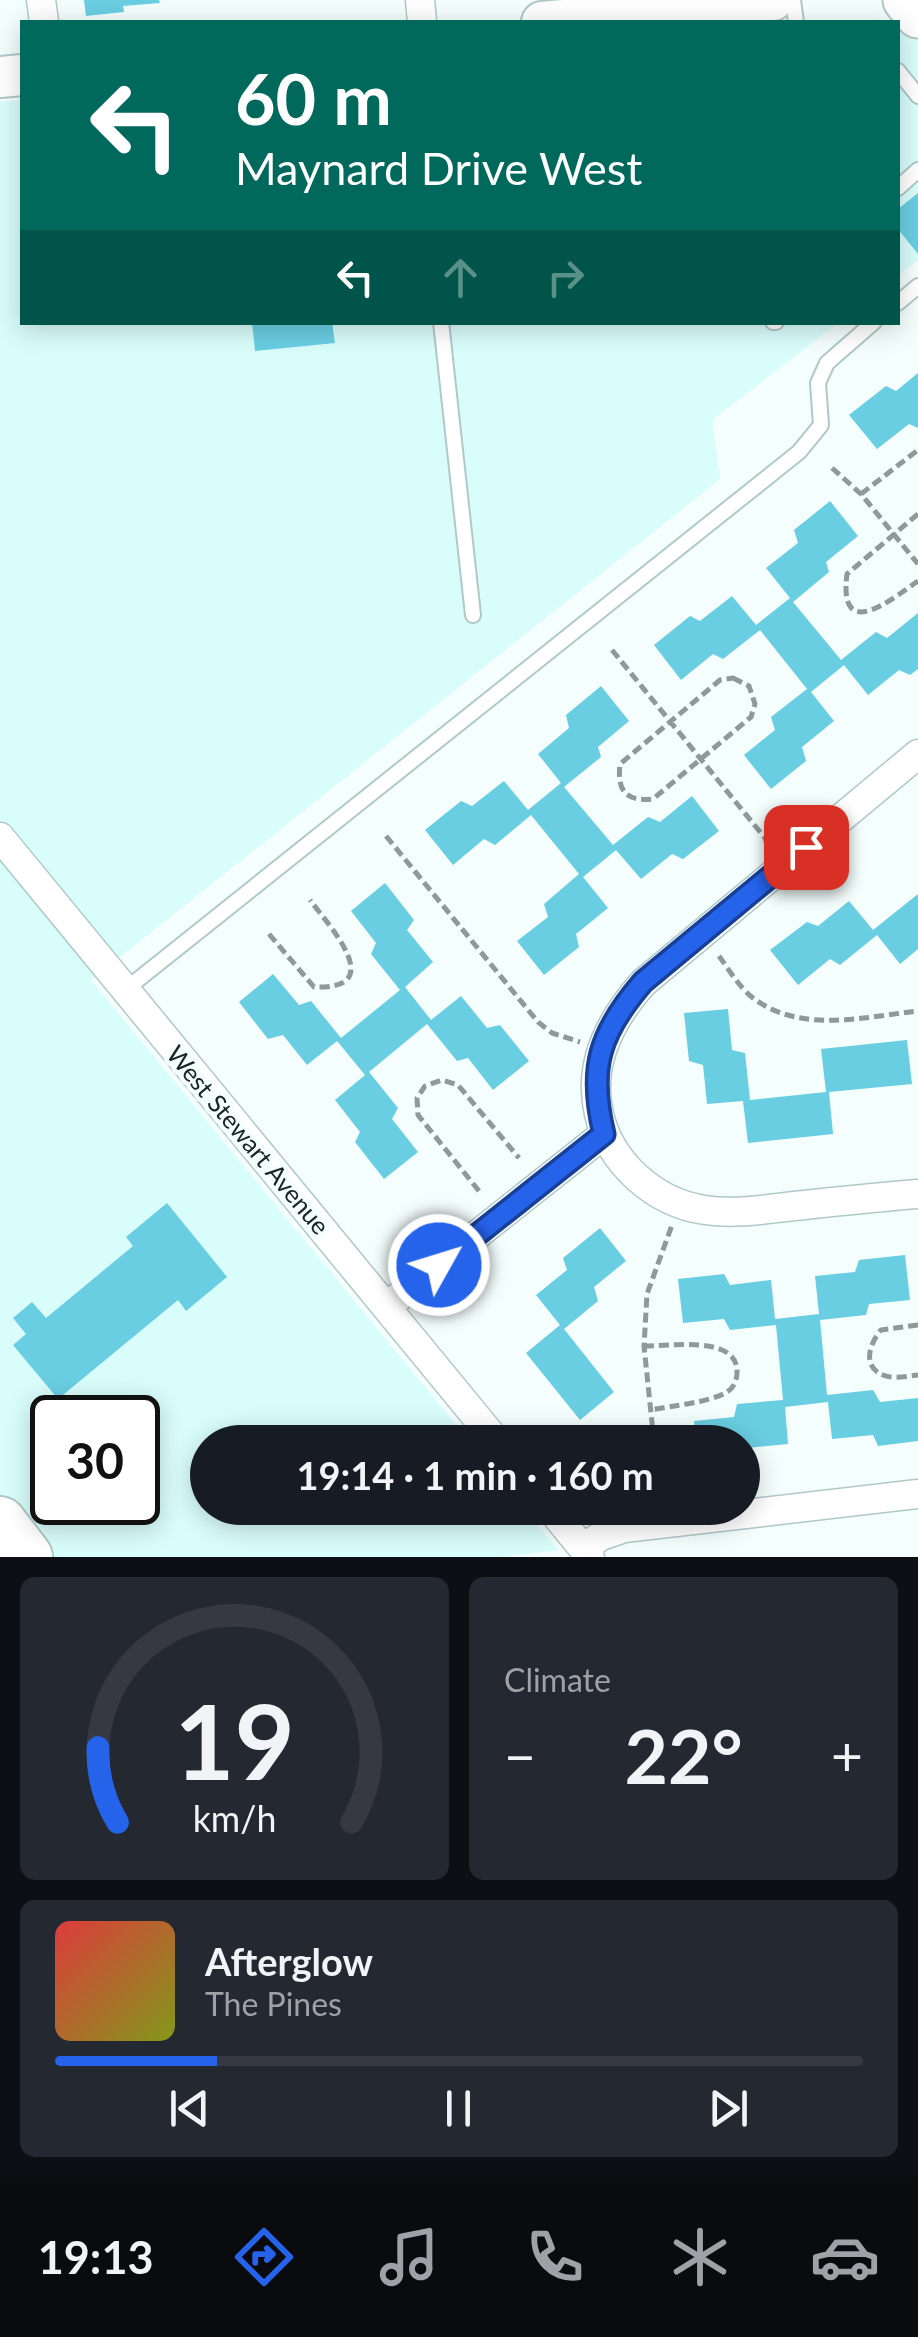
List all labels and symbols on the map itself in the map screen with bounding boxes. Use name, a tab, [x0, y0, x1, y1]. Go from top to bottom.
pin	[764, 805, 849, 890]
street label: West Stewart Avenue	[161, 1039, 336, 1240]
position arrow	[387, 1213, 491, 1317]
speed limit sign: 30	[30, 1395, 160, 1525]

